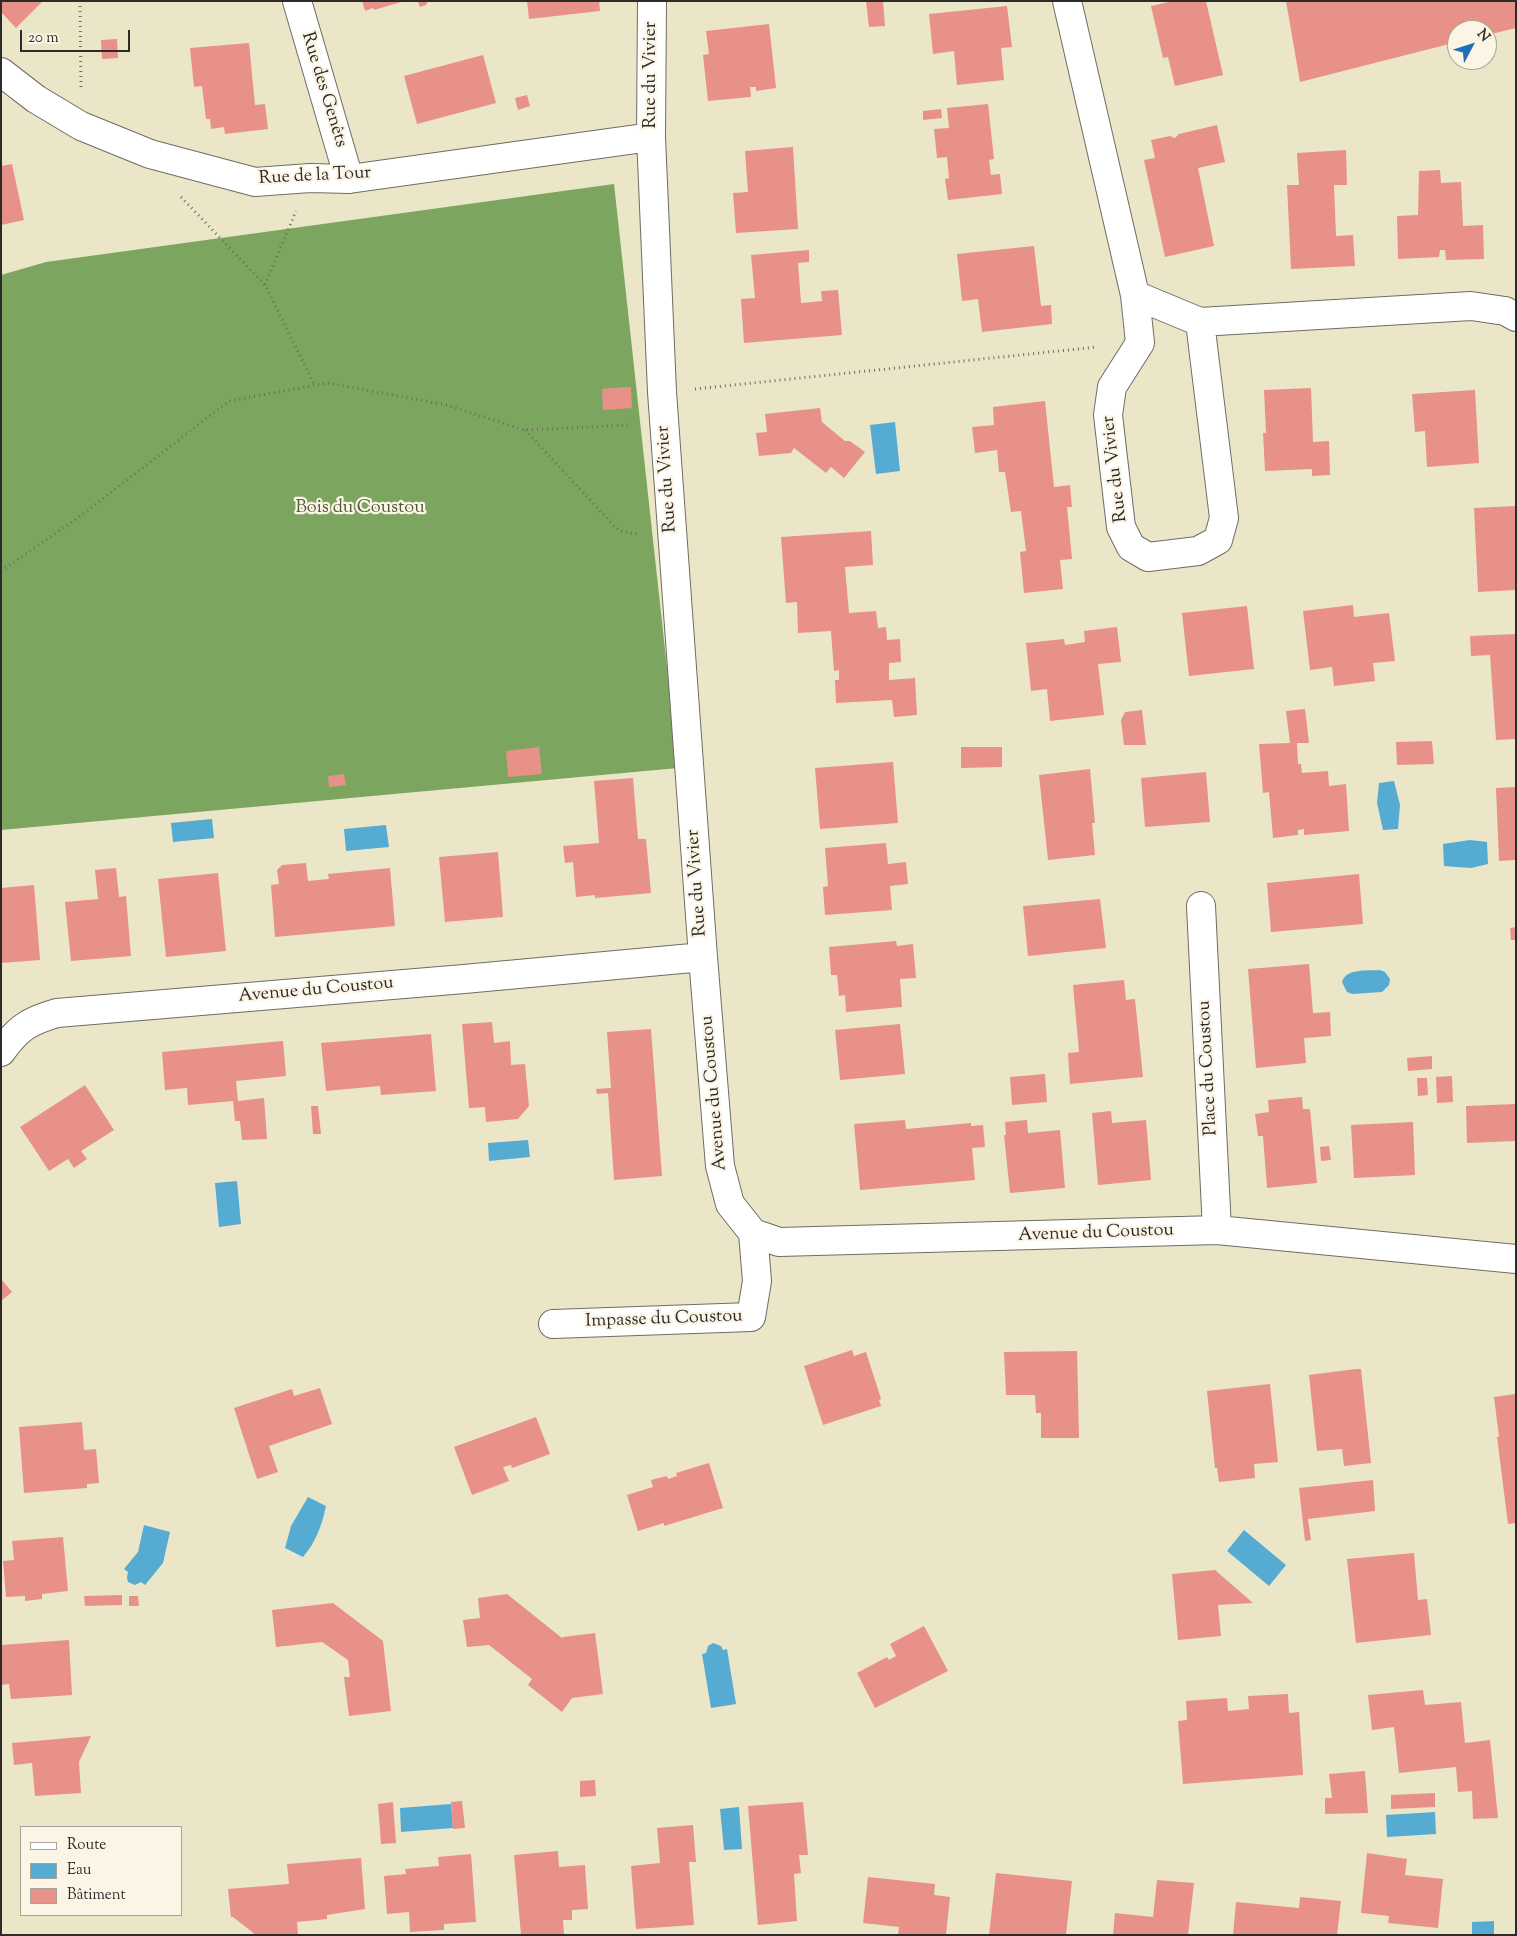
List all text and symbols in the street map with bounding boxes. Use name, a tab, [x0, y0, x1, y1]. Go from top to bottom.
scale bar	[22, 20, 132, 52]
north arrow	[1447, 20, 1497, 70]
street label: Rue du Vivier	[641, 21, 663, 129]
text: N	[1471, 25, 1494, 47]
text: 20 m	[28, 28, 59, 49]
street label: Rue des Genêts	[295, 30, 351, 150]
street label: Rue de la Tour	[258, 163, 372, 191]
street label: Rue du Vivier	[1099, 414, 1133, 524]
street label: Rue du Vivier	[653, 425, 683, 533]
park label: Bois du Coustou	[295, 498, 425, 520]
street label: Rue du Vivier	[683, 829, 713, 937]
street label: Avenue du Coustou	[237, 973, 395, 1009]
street label: Place du Coustou	[1195, 1000, 1223, 1136]
street label: Avenue du Coustou	[697, 1014, 733, 1172]
street label: Avenue du Coustou	[1018, 1220, 1174, 1248]
street label: Impasse du Coustou	[585, 1306, 743, 1334]
legend	[20, 1826, 182, 1916]
text: Route	[67, 1835, 106, 1856]
text: Eau	[67, 1860, 91, 1881]
text: Bâtiment	[67, 1885, 126, 1906]

